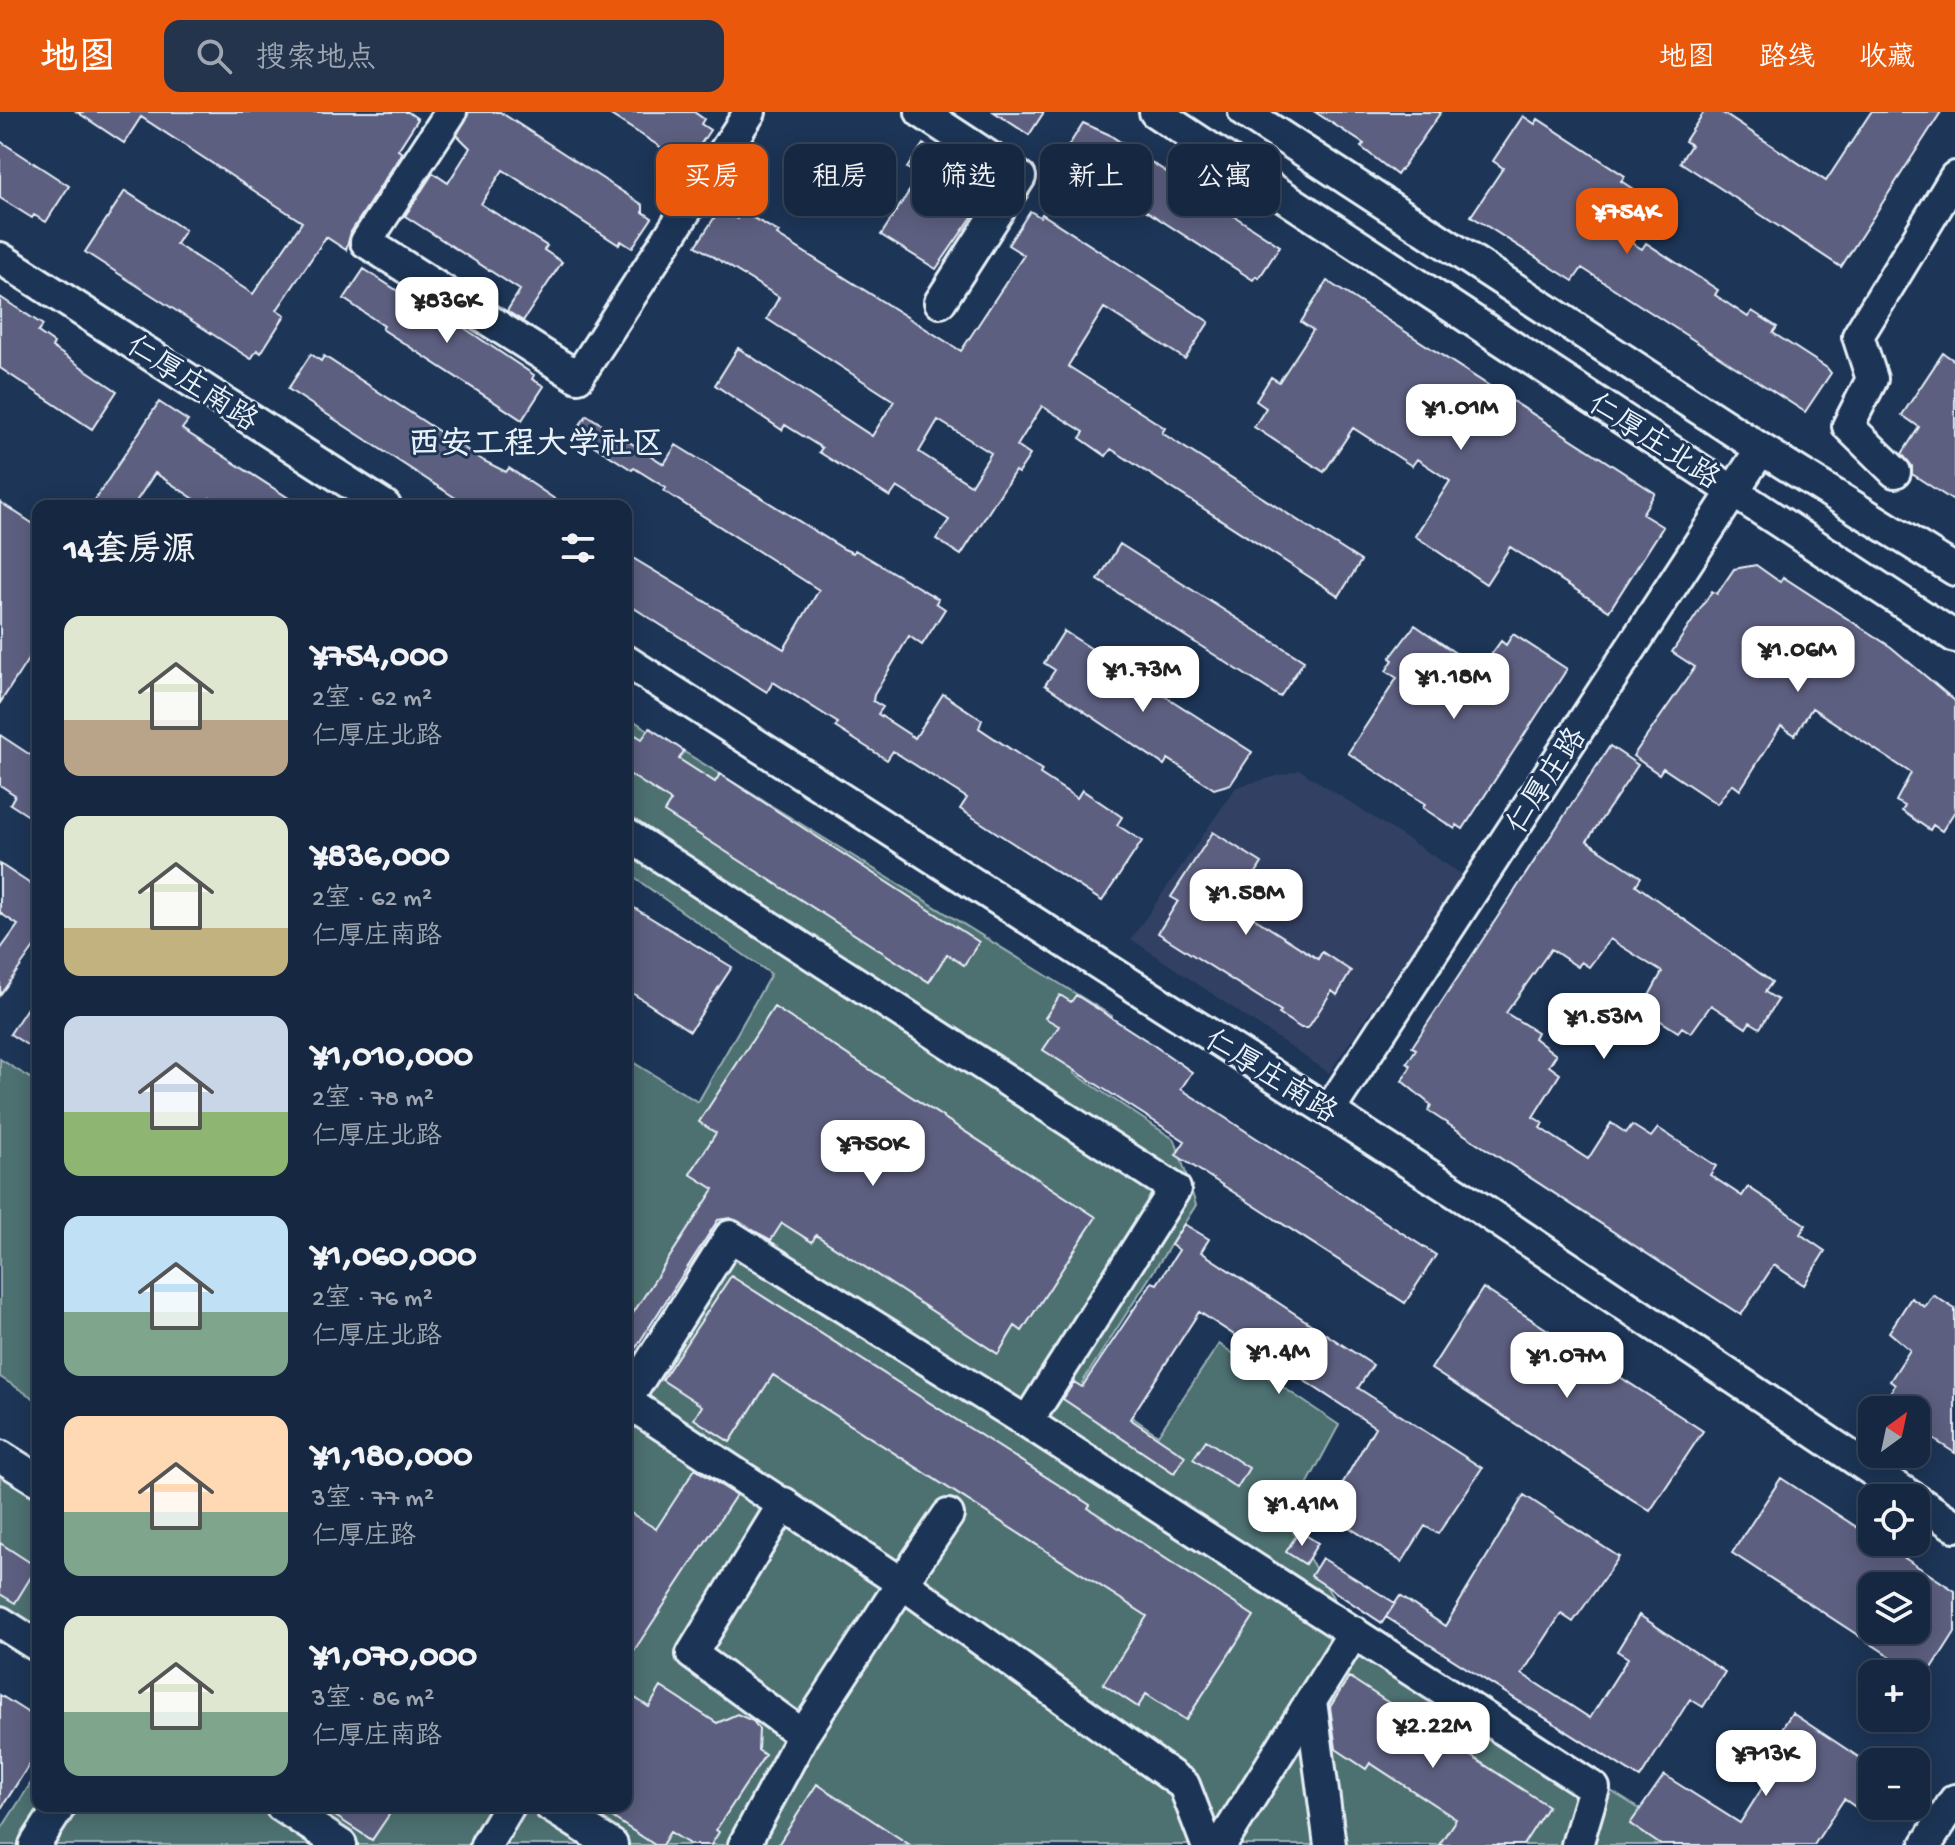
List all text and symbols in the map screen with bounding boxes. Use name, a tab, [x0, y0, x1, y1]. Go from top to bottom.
search box	[164, 20, 724, 92]
icon: search	[192, 34, 236, 78]
text: 地图	[40, 39, 116, 83]
text: 搜索地点	[256, 43, 376, 78]
text: 地图	[1659, 43, 1715, 76]
text: 路线	[1759, 43, 1815, 76]
text: 收藏	[1859, 43, 1915, 76]
chip: 买房	[656, 144, 768, 216]
chip: 租房	[784, 144, 896, 216]
chip: 筛选	[912, 144, 1024, 216]
chip: 新上	[1040, 144, 1152, 216]
chip: 公寓	[1168, 144, 1280, 216]
pin: ¥754K	[1571, 188, 1683, 256]
text: ¥754K	[1594, 198, 1660, 229]
pin: ¥836K	[391, 277, 503, 345]
text: ¥836K	[413, 287, 481, 318]
street label: 仁厚庄南路	[118, 329, 264, 441]
pin: ¥1.01M	[1396, 384, 1526, 452]
street label: 仁厚庄北路	[1580, 387, 1726, 499]
text: ¥1.01M	[1424, 394, 1498, 425]
district label: 西安工程大学社区	[408, 427, 664, 466]
icon: filters	[556, 526, 600, 570]
text: 14套房源	[64, 533, 196, 573]
pin: ¥1.06M	[1733, 626, 1863, 694]
text: ¥1.06M	[1760, 636, 1836, 667]
text: ¥754,000	[312, 638, 448, 678]
pin: ¥1.73M	[1078, 646, 1208, 714]
icon: home	[128, 648, 224, 744]
pin: ¥1.18M	[1389, 653, 1519, 721]
text: ¥1.73M	[1105, 656, 1181, 687]
text: ¥1.18M	[1417, 663, 1491, 694]
text: 2室 · 62 m²	[312, 685, 432, 716]
street label: 仁厚庄路	[1500, 722, 1596, 842]
text: 仁厚庄北路	[312, 723, 442, 754]
text: ¥836,000	[312, 838, 450, 878]
icon: home	[128, 848, 224, 944]
pin: ¥1.58M	[1181, 869, 1311, 937]
text: ¥1.58M	[1208, 879, 1284, 910]
text: 2室 · 62 m²	[312, 885, 432, 916]
text: 仁厚庄南路	[312, 923, 442, 954]
pin: ¥1.53M	[1539, 993, 1669, 1061]
text: ¥1.53M	[1566, 1003, 1642, 1034]
street label: 仁厚庄南路	[1197, 1023, 1344, 1133]
text: ¥1,010,000	[312, 1038, 473, 1078]
icon: home	[128, 1048, 224, 1144]
text: 2室 · 78 m²	[312, 1085, 434, 1116]
pin: ¥750K	[817, 1120, 929, 1188]
text: 仁厚庄北路	[312, 1123, 442, 1154]
text: ¥750K	[839, 1130, 907, 1161]
text: ¥1,060,000	[312, 1238, 477, 1278]
icon: home	[128, 1248, 224, 1344]
text: 2室 · 76 m²	[312, 1285, 433, 1316]
text: 仁厚庄北路	[312, 1323, 442, 1354]
pin: ¥1.4M	[1223, 1328, 1335, 1396]
pin: ¥1.07M	[1502, 1332, 1632, 1400]
text: ¥1.4M	[1248, 1338, 1310, 1369]
text: ¥1.07M	[1528, 1342, 1606, 1373]
north arrow	[1858, 1396, 1930, 1468]
map controls	[1858, 1396, 1930, 1820]
text: ¥1,180,000	[312, 1438, 472, 1478]
icon: home	[128, 1448, 224, 1544]
pin: ¥1.41M	[1237, 1480, 1367, 1548]
button: locate	[1858, 1484, 1930, 1556]
text: 3室 · 77 m²	[312, 1485, 434, 1516]
text: ¥1.41M	[1266, 1490, 1338, 1521]
text: 仁厚庄路	[312, 1523, 416, 1554]
button: layers	[1858, 1572, 1930, 1644]
text: ¥1,070,000	[312, 1638, 477, 1678]
icon: home	[128, 1648, 224, 1744]
button: +	[1858, 1660, 1930, 1732]
text: 3室 · 86 m²	[312, 1685, 434, 1716]
pin: ¥2.22M	[1368, 1702, 1498, 1770]
text: ¥2.22M	[1395, 1712, 1471, 1743]
text: 仁厚庄南路	[312, 1723, 442, 1754]
pin: ¥713K	[1710, 1730, 1822, 1798]
text: ¥713K	[1734, 1740, 1798, 1771]
button: −	[1858, 1748, 1930, 1820]

